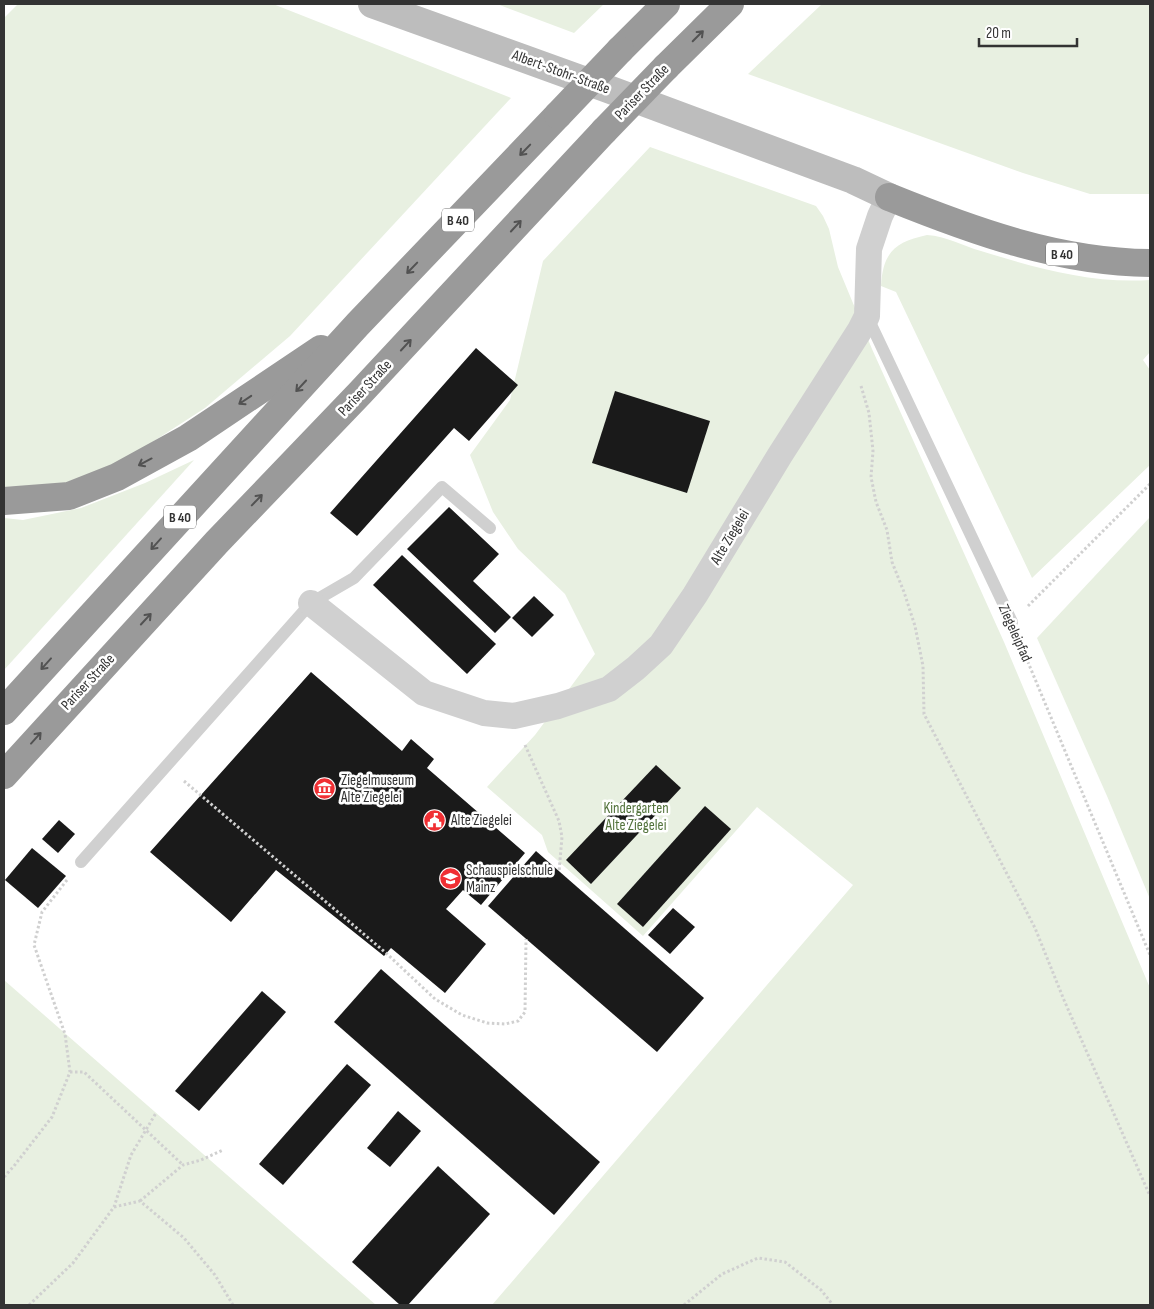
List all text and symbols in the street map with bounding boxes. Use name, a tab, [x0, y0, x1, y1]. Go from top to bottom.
scale bar	[979, 15, 1076, 47]
text: 20 m	[986, 24, 1011, 43]
one-way arrow	[692, 29, 704, 42]
street label: Albert-Stohr-Straße	[509, 45, 612, 98]
street label: Pariser Straße	[611, 60, 673, 124]
one-way arrow	[519, 144, 531, 157]
road number: B 40	[442, 208, 474, 232]
one-way arrow	[510, 219, 522, 232]
road number: B 40	[1046, 242, 1078, 266]
one-way arrow	[406, 261, 418, 274]
one-way arrow	[400, 338, 412, 351]
street label: Pariser Straße	[334, 356, 396, 420]
one-way arrow	[295, 379, 307, 392]
one-way arrow	[238, 395, 252, 405]
one-way arrow	[138, 457, 153, 467]
one-way arrow	[251, 494, 263, 506]
road number: B 40	[164, 506, 196, 528]
street label: Alte Ziegelei	[706, 506, 754, 569]
one-way arrow	[150, 538, 162, 551]
street label: Ziegeleipfad	[994, 601, 1036, 665]
one-way arrow	[140, 612, 152, 625]
street label: Pariser Straße	[57, 650, 119, 714]
one-way arrow	[41, 658, 52, 671]
one-way arrow	[31, 732, 42, 745]
place label: Ziegelmuseum Alte Ziegelei	[340, 771, 414, 807]
museum icon: Ziegelmuseum Alte Ziegelei	[313, 777, 337, 801]
park label: Kindergarten Alte Ziegelei	[603, 799, 669, 835]
public building icon: Alte Ziegelei	[423, 808, 447, 832]
place label: Alte Ziegelei	[450, 811, 512, 830]
place label: Schauspielschule Mainz	[466, 861, 553, 897]
school or university icon: Schauspielschule Mainz	[438, 867, 462, 891]

